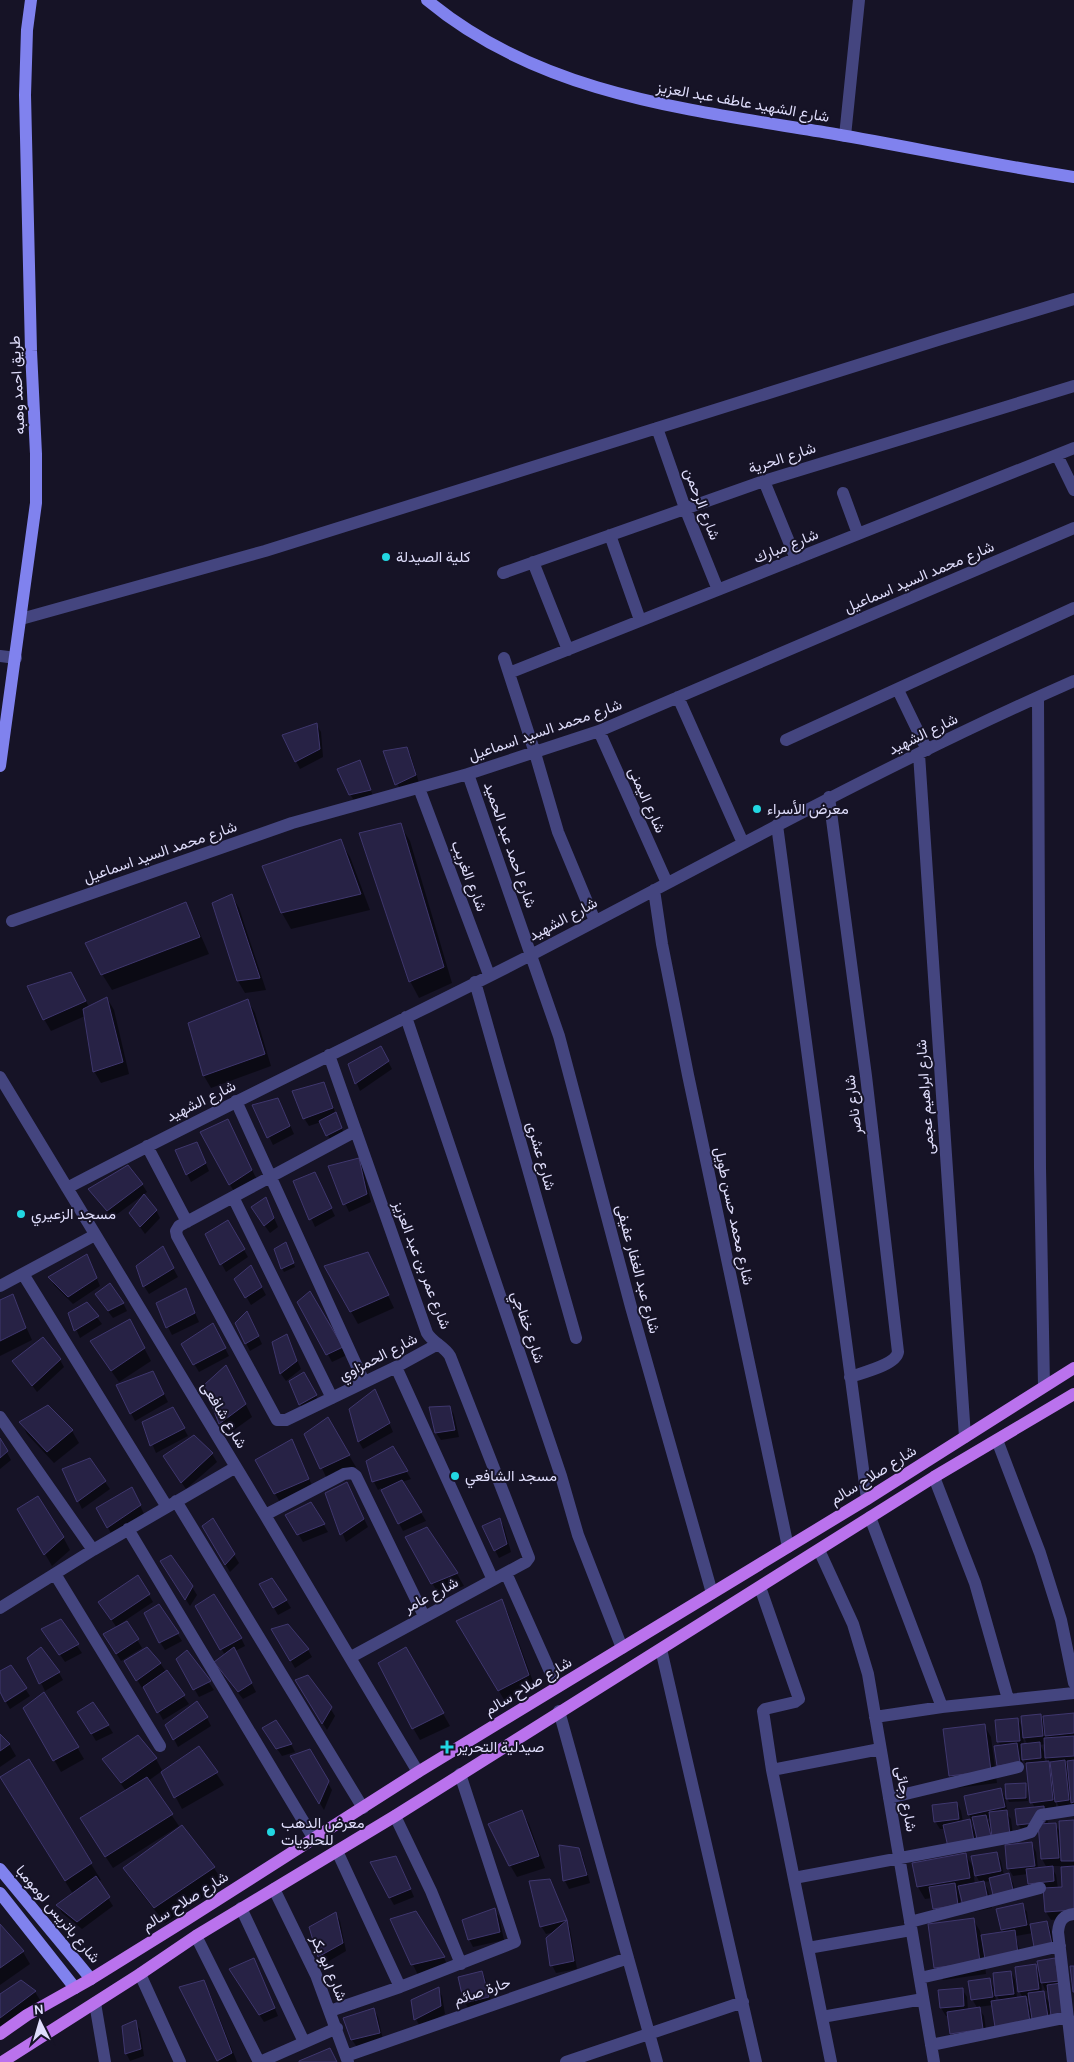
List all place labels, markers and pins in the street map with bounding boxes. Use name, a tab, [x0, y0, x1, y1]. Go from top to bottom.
place label: كلية الصيدلة	[396, 548, 471, 566]
marker: كلية الصيدلة	[380, 551, 392, 563]
place label: معرض الأسراء	[767, 800, 849, 819]
marker: معرض الأسراء	[751, 803, 763, 815]
place label: مسجد الزعيري	[31, 1205, 116, 1227]
marker: مسجد الزعيري	[15, 1208, 27, 1220]
place label: مسجد الشافعي	[465, 1467, 557, 1489]
marker: مسجد الشافعي	[449, 1470, 461, 1482]
place label: صيدلية التحرير	[456, 1738, 544, 1756]
marker: صيدلية التحرير	[441, 1741, 453, 1753]
place label: معرض الدهب للحلويات	[281, 1814, 365, 1849]
marker: معرض الدهب للحلويات	[265, 1826, 277, 1838]

